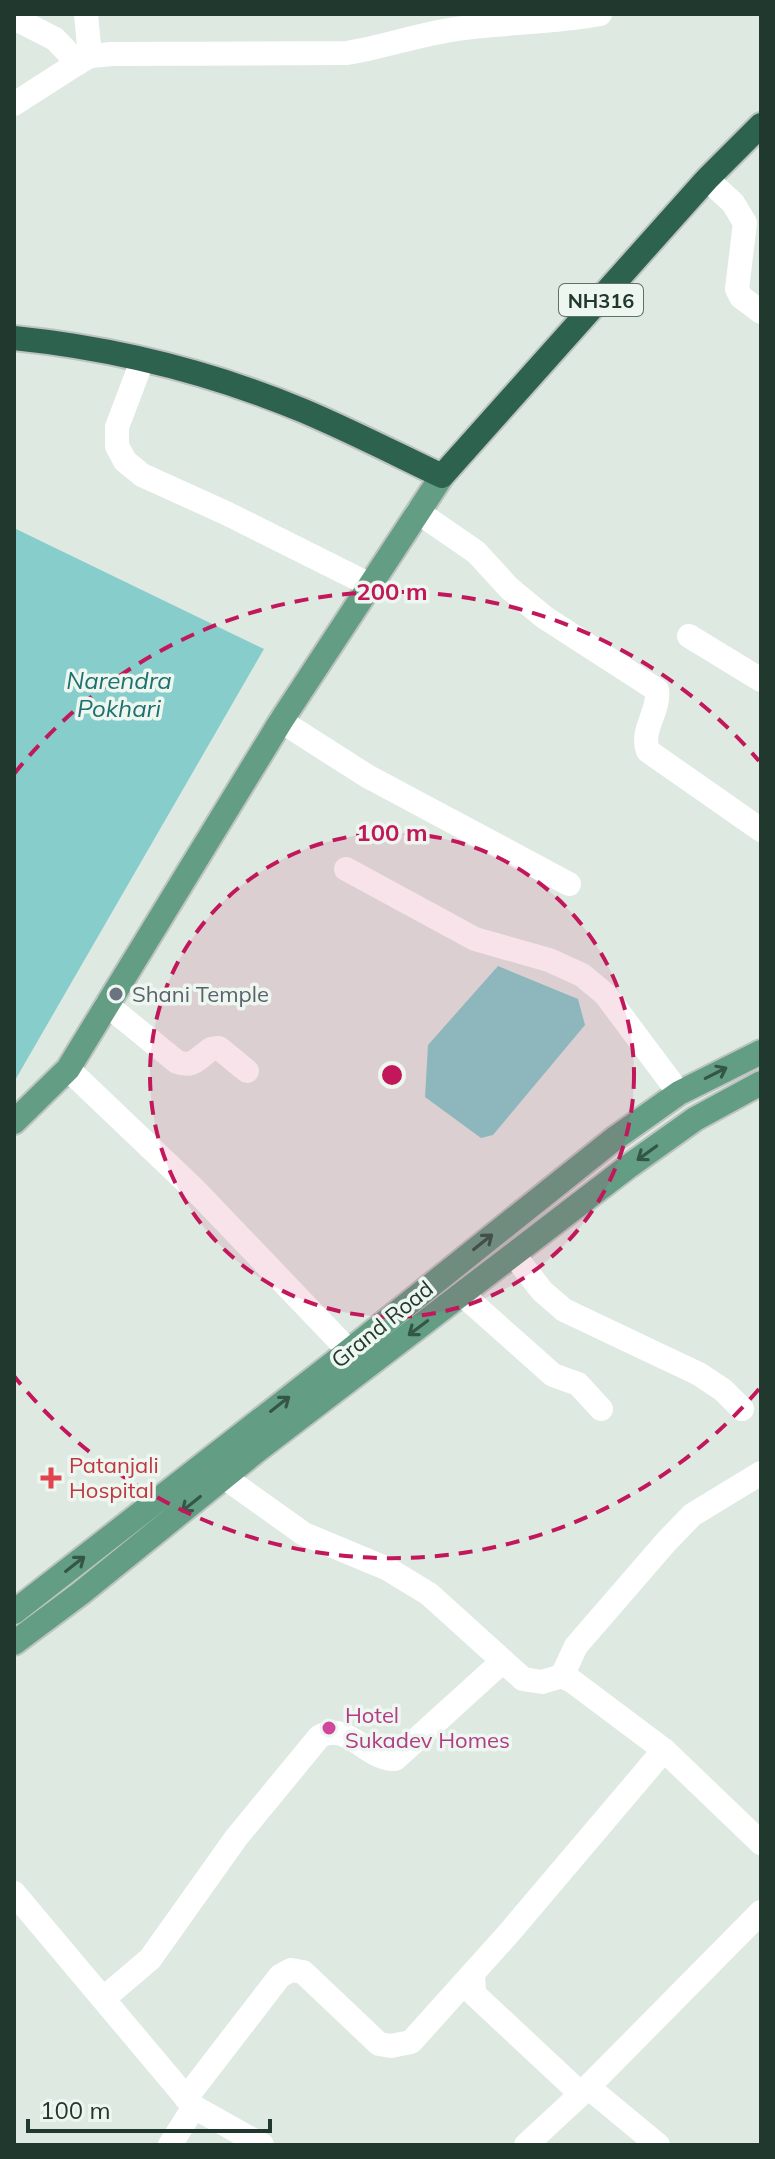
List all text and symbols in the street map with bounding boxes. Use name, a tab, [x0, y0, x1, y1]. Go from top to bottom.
road number: NH316	[559, 284, 643, 316]
text: 200 m	[356, 576, 428, 606]
water label: Narendra Pokhari	[66, 665, 172, 723]
text: 100 m	[356, 817, 428, 847]
place label: Shani Temple	[132, 980, 269, 1008]
marker: Shani Temple	[107, 985, 125, 1003]
centre of rings	[378, 1061, 406, 1089]
one-way arrow	[704, 1065, 728, 1081]
one-way arrow	[637, 1145, 659, 1162]
one-way arrow	[472, 1233, 493, 1250]
street label: Grand Road	[325, 1274, 439, 1374]
one-way arrow	[408, 1319, 429, 1336]
one-way arrow	[269, 1396, 290, 1413]
place label: Patanjali Hospital	[69, 1451, 159, 1504]
marker: Patanjali Hospital	[40, 1467, 62, 1489]
one-way arrow	[181, 1495, 202, 1513]
one-way arrow	[64, 1556, 85, 1573]
place label: Hotel Sukadev Homes	[345, 1701, 510, 1754]
marker: Hotel Sukadev Homes	[320, 1719, 338, 1737]
scale bar	[28, 2083, 270, 2133]
text: 100 m	[40, 2095, 111, 2125]

